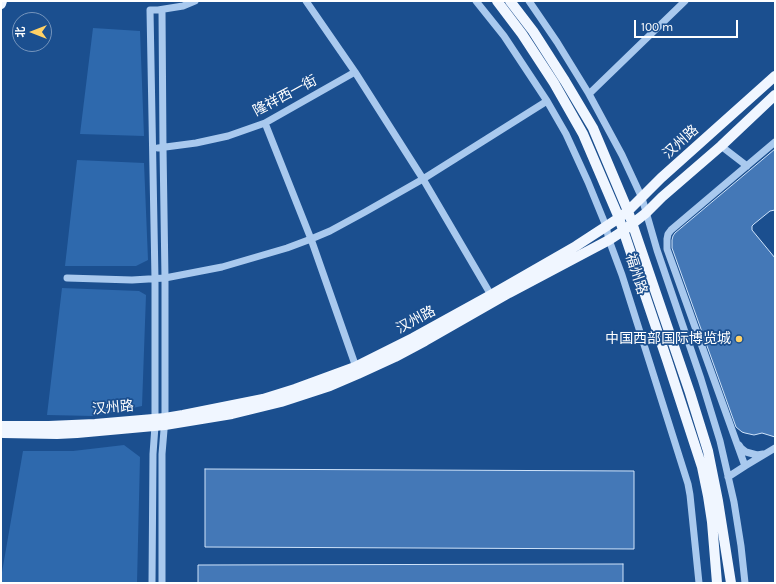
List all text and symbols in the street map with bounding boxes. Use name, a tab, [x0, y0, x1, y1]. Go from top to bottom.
north arrow	[12, 12, 52, 52]
scale bar	[636, 12, 740, 38]
text: 100 m	[641, 20, 673, 34]
text: 北	[14, 27, 27, 38]
street label: 隆祥西一街	[250, 72, 320, 120]
street label: 汉州路	[660, 122, 702, 162]
street label: 福州路	[622, 251, 650, 297]
street label: 汉州路	[394, 303, 438, 337]
place label: 中国西部国际博览城	[605, 331, 731, 347]
marker: 中国西部国际博览城	[734, 334, 744, 344]
street label: 汉州路	[91, 398, 135, 418]

